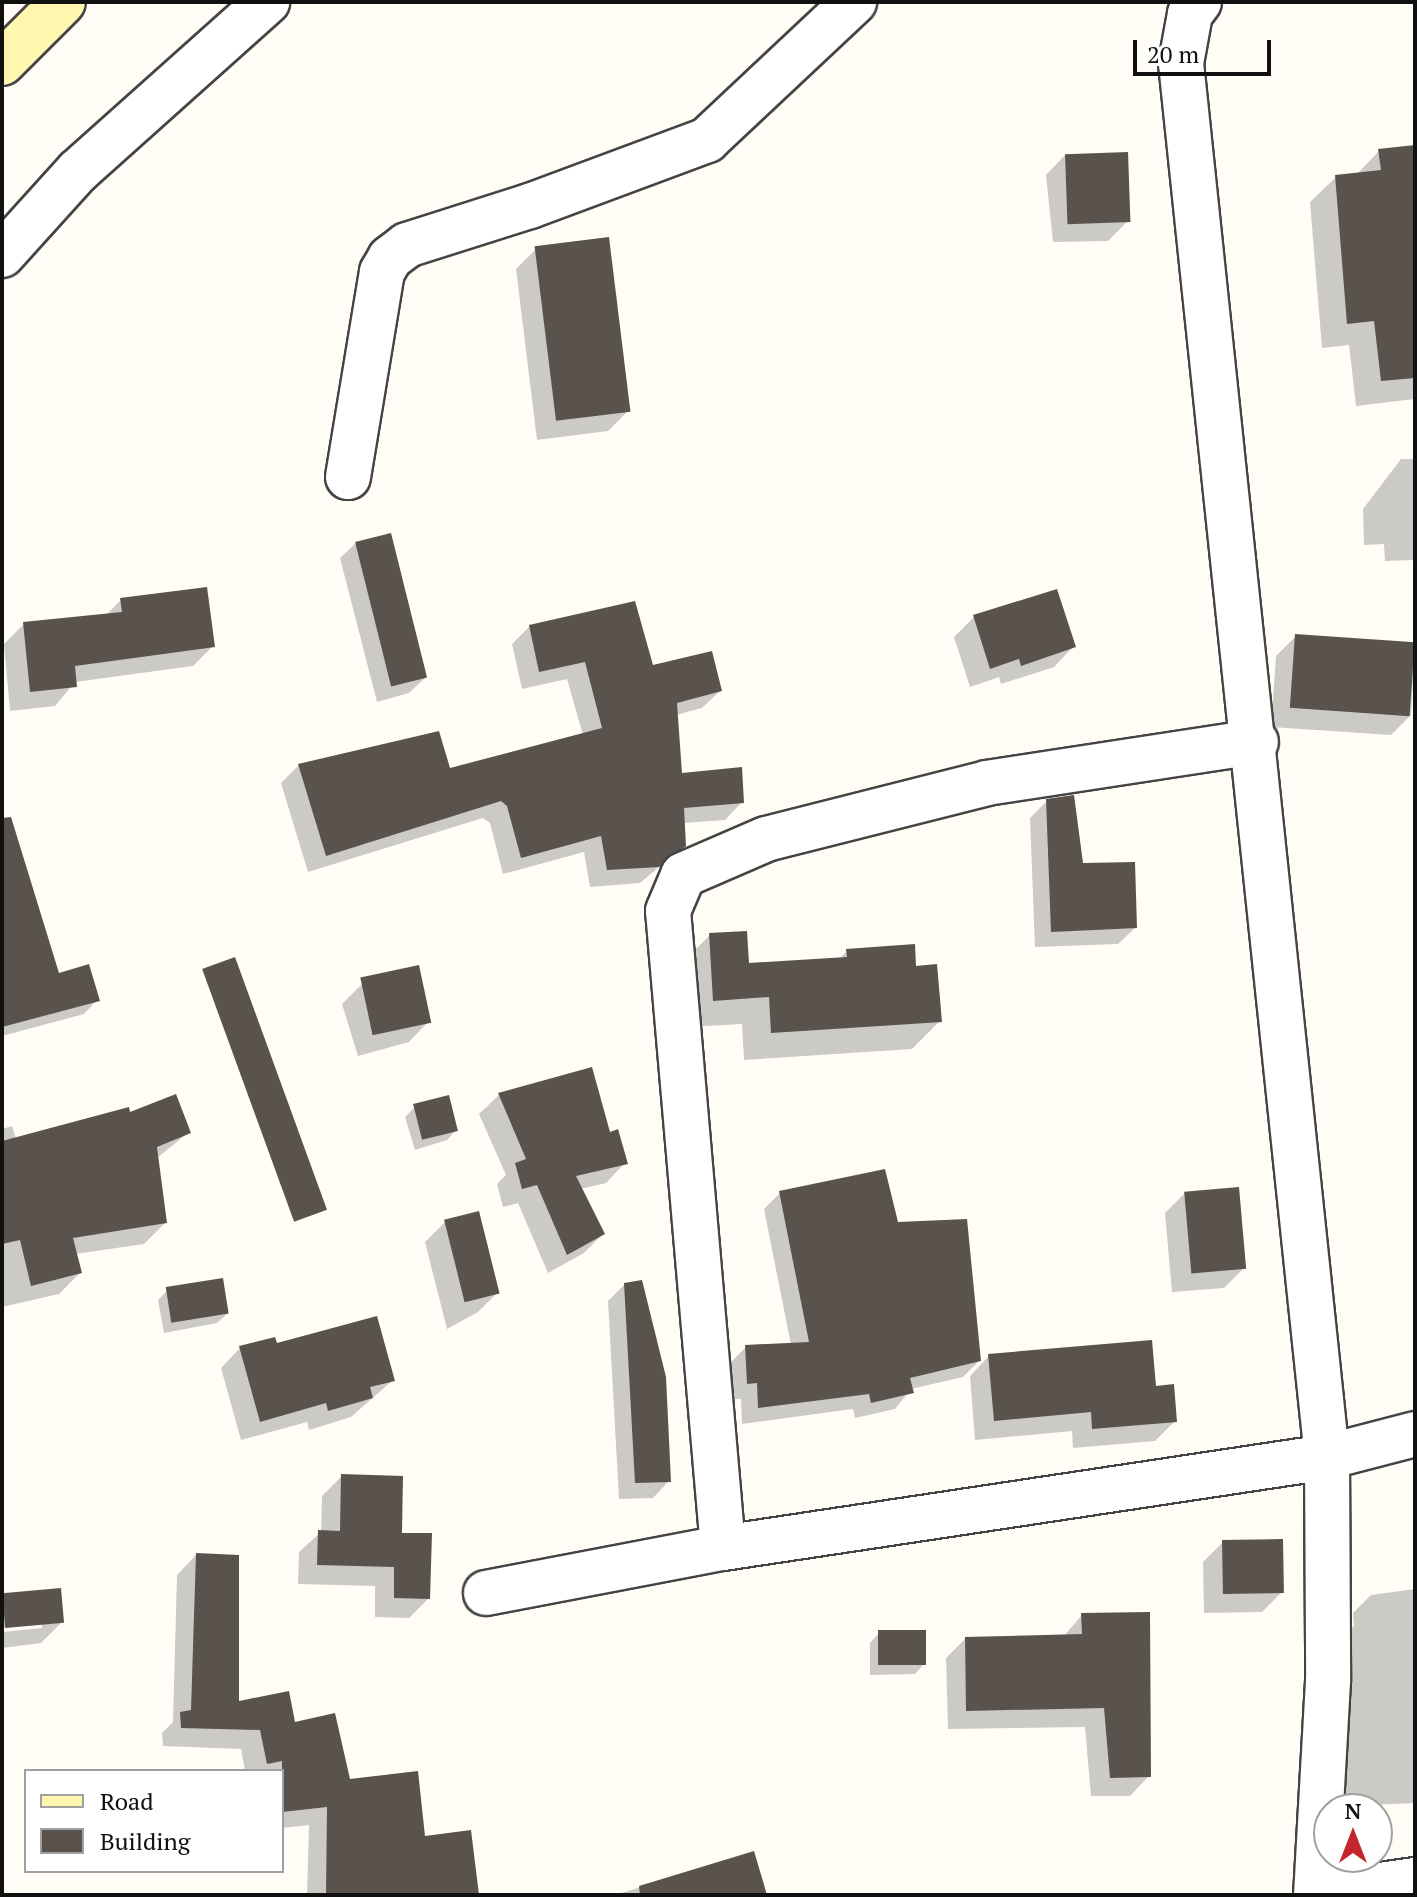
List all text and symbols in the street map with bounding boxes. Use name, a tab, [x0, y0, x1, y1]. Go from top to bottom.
scale bar	[1137, 24, 1275, 74]
text: 20 m	[1147, 38, 1199, 70]
legend	[24, 1769, 284, 1873]
text: Road	[100, 1785, 154, 1817]
north arrow	[1313, 1793, 1393, 1873]
text: N	[1345, 1796, 1361, 1825]
text: Building	[100, 1825, 190, 1857]

